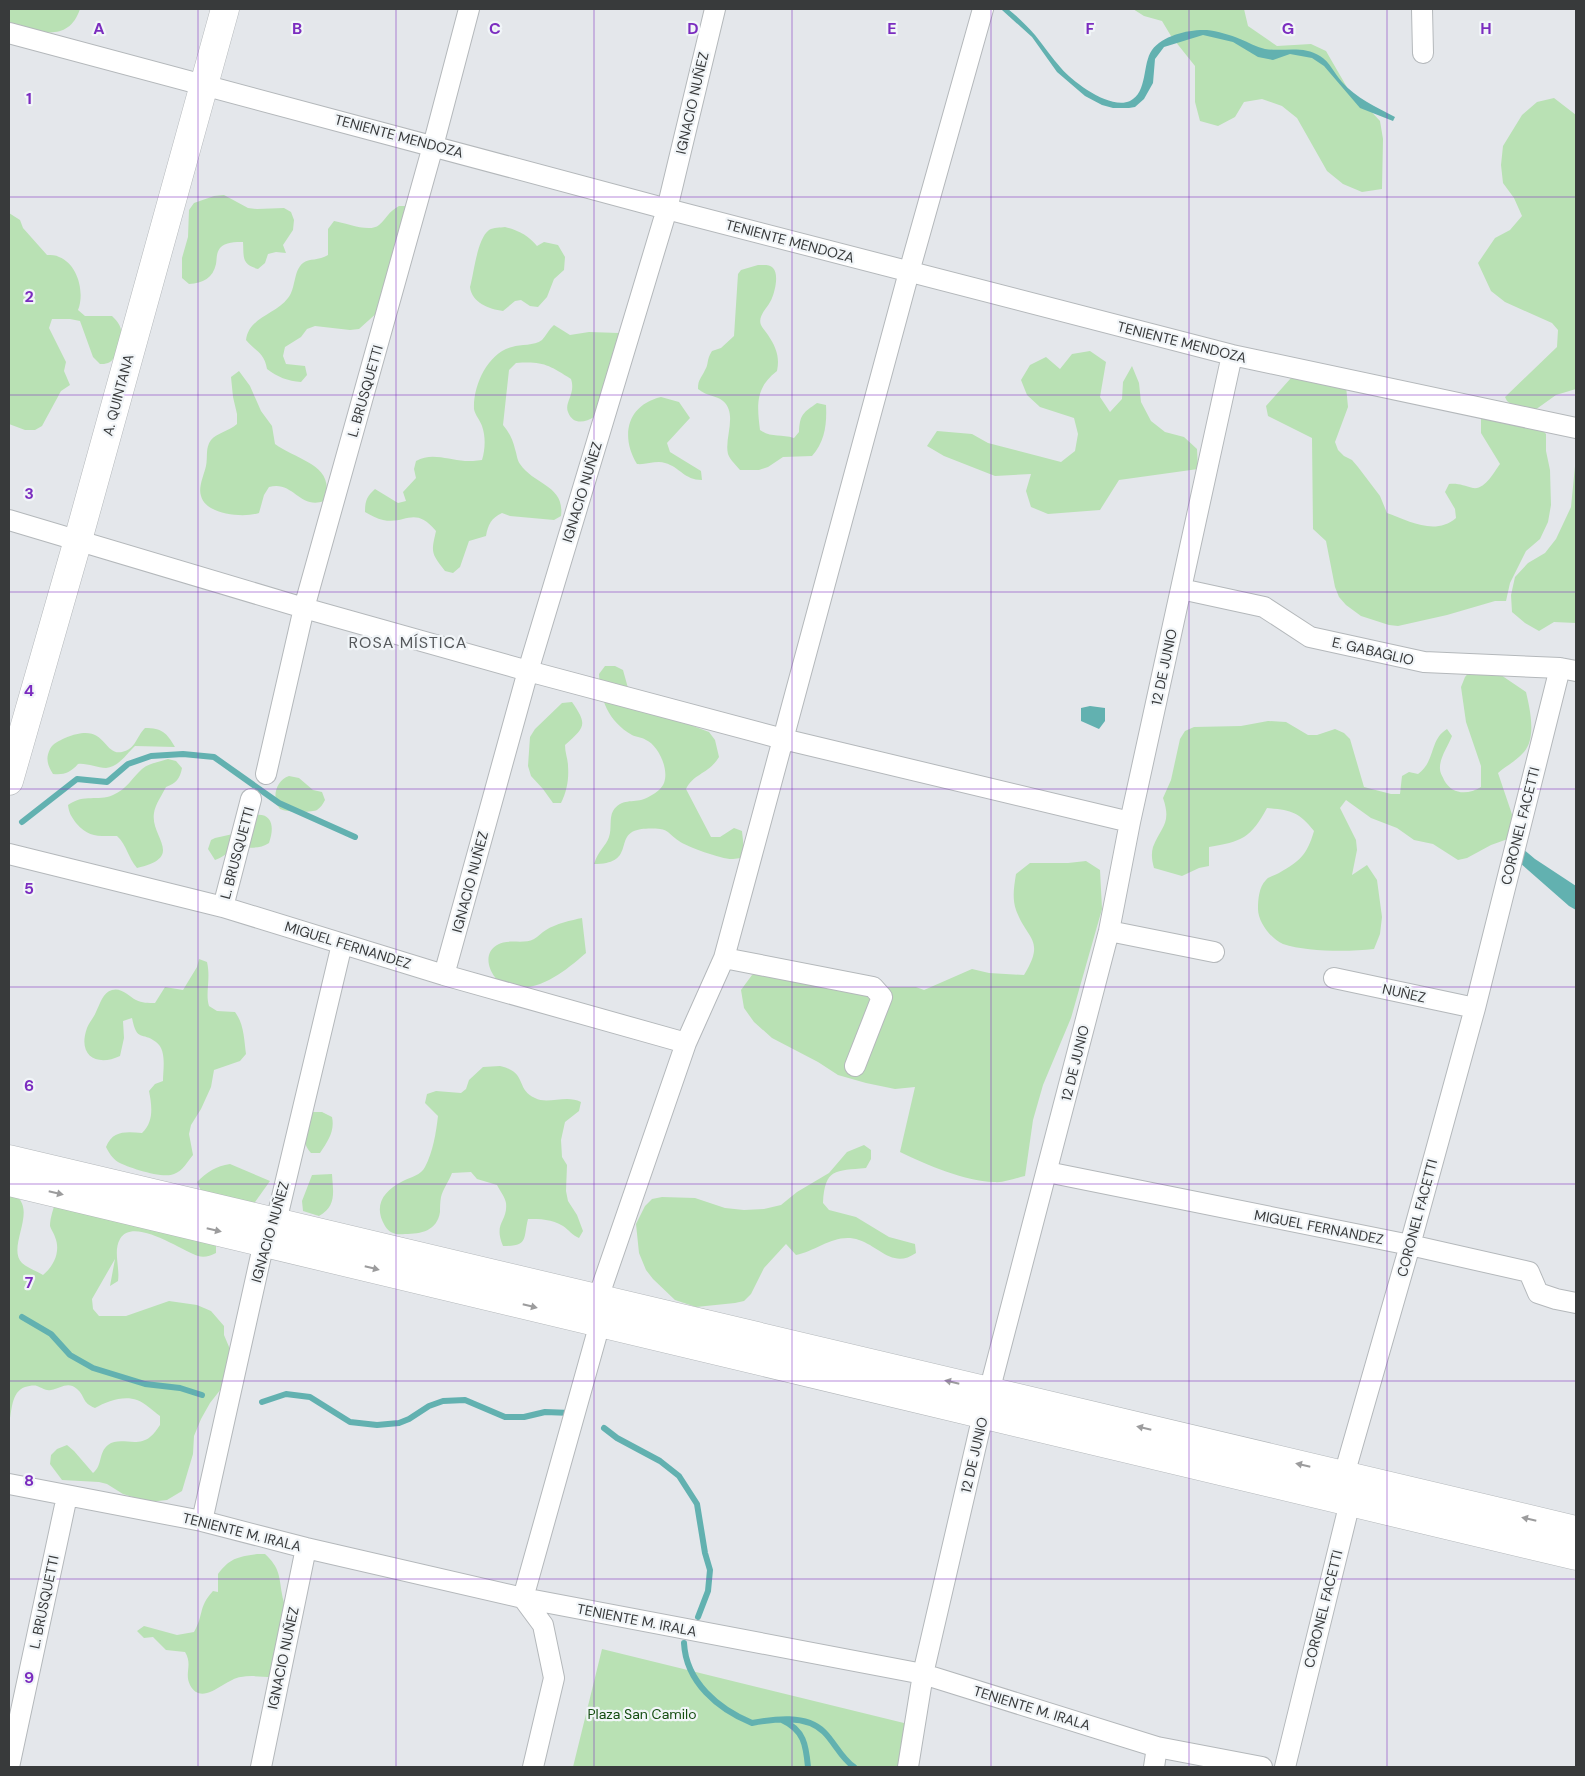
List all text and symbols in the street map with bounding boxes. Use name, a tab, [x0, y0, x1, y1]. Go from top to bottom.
text: A	[93, 18, 105, 39]
text: B	[292, 18, 302, 39]
text: C	[489, 18, 501, 39]
text: D	[687, 18, 699, 39]
text: E	[887, 18, 897, 39]
text: F	[1086, 18, 1095, 39]
text: G	[1282, 18, 1294, 39]
text: H	[1480, 18, 1492, 39]
street label: IGNACIO NUÑEZ	[672, 50, 712, 156]
text: 1	[26, 88, 32, 109]
street label: TENIENTE MENDOZA	[333, 110, 465, 162]
street label: TENIENTE MENDOZA	[724, 215, 856, 267]
text: 2	[24, 286, 34, 307]
street label: TENIENTE MENDOZA	[1116, 317, 1248, 367]
street label: L. BRUSQUETTI	[343, 343, 387, 439]
street label: A. QUINTANA	[98, 352, 138, 438]
street label: IGNACIO NUÑEZ	[558, 440, 606, 544]
text: 3	[24, 483, 34, 504]
street label: 12 DE JUNIO	[1147, 627, 1181, 707]
district label: ROSA MÍSTICA	[349, 632, 467, 653]
street label: E. GABAGLIO	[1330, 633, 1416, 669]
text: 4	[24, 680, 34, 701]
street label: CORONEL FACETTI	[1497, 765, 1543, 887]
street label: L. BRUSQUETTI	[216, 805, 258, 901]
street label: IGNACIO NUÑEZ	[448, 829, 492, 935]
text: 5	[24, 878, 34, 899]
street label: MIGUEL FERNANDEZ	[283, 917, 413, 973]
street label: NUÑEZ	[1381, 980, 1427, 1006]
street label: 12 DE JUNIO	[1057, 1023, 1093, 1103]
text: 6	[24, 1075, 34, 1096]
street label: CORONEL FACETTI	[1393, 1157, 1441, 1279]
street label: IGNACIO NUÑEZ	[247, 1179, 293, 1285]
one-way arrow	[49, 1189, 64, 1197]
street label: MIGUEL FERNANDEZ	[1253, 1206, 1385, 1248]
one-way arrow	[207, 1226, 222, 1234]
one-way arrow	[365, 1264, 380, 1272]
text: 7	[25, 1272, 34, 1293]
one-way arrow	[523, 1302, 538, 1310]
one-way arrow	[945, 1378, 960, 1386]
street label: 12 DE JUNIO	[957, 1415, 992, 1495]
one-way arrow	[1137, 1424, 1152, 1432]
one-way arrow	[1295, 1461, 1310, 1469]
text: 8	[24, 1470, 34, 1491]
street label: TENIENTE M. IRALA	[181, 1509, 303, 1555]
one-way arrow	[1521, 1515, 1536, 1523]
street label: CORONEL FACETTI	[1300, 1548, 1346, 1670]
street label: L. BRUSQUETTI	[25, 1554, 63, 1650]
street label: TENIENTE M. IRALA	[576, 1600, 698, 1640]
street label: IGNACIO NUÑEZ	[263, 1605, 303, 1711]
text: 9	[24, 1667, 34, 1688]
street label: TENIENTE M. IRALA	[971, 1682, 1093, 1734]
park label: Plaza San Camilo	[587, 1705, 697, 1723]

